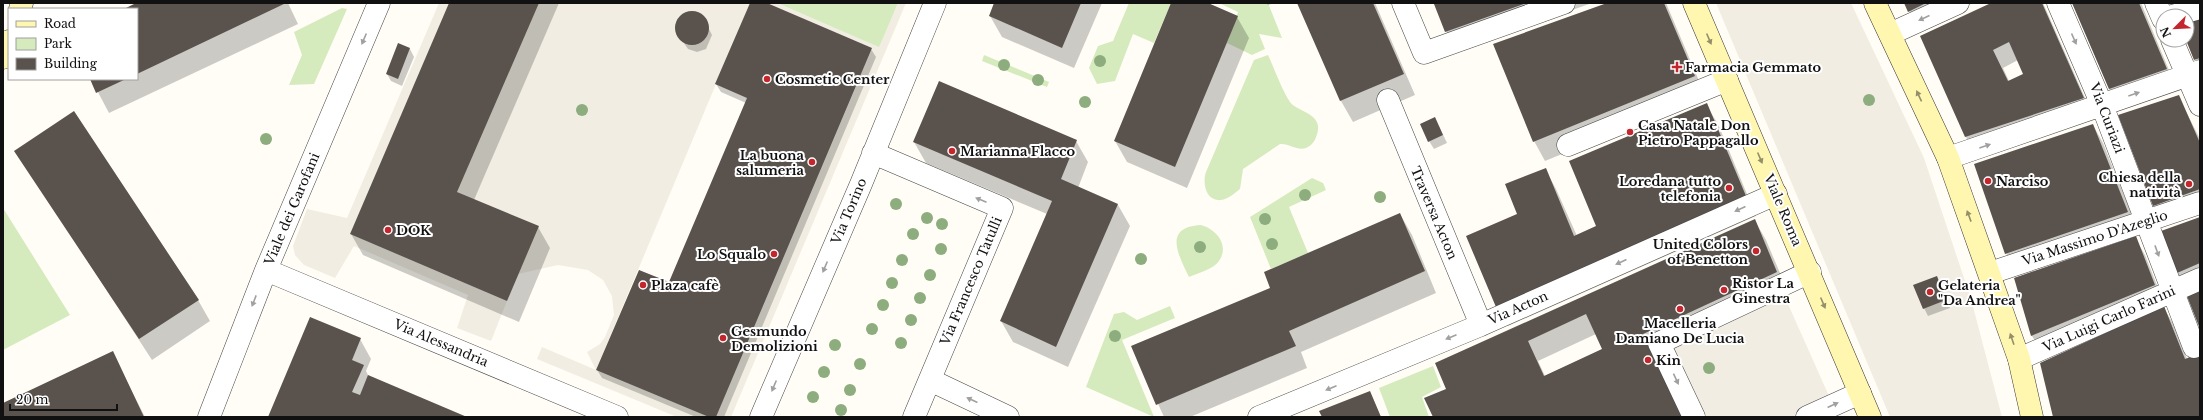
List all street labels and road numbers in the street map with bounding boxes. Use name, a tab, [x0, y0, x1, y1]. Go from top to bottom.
street label: Via Curiazi	[2085, 79, 2128, 156]
street label: Viale dei Garofani	[260, 150, 324, 269]
street label: Traversa Acton	[1407, 164, 1461, 262]
street label: Viale Roma	[1760, 170, 1806, 249]
street label: Via Torino	[827, 175, 871, 248]
street label: Via Massimo D'Azeglio	[2019, 206, 2170, 270]
street label: Via Francesco Tatulli	[936, 214, 1006, 349]
street label: Via Luigi Carlo Farini	[2039, 282, 2179, 356]
street label: Via Acton	[1484, 287, 1551, 329]
street label: Via Alessandria	[390, 315, 492, 371]

